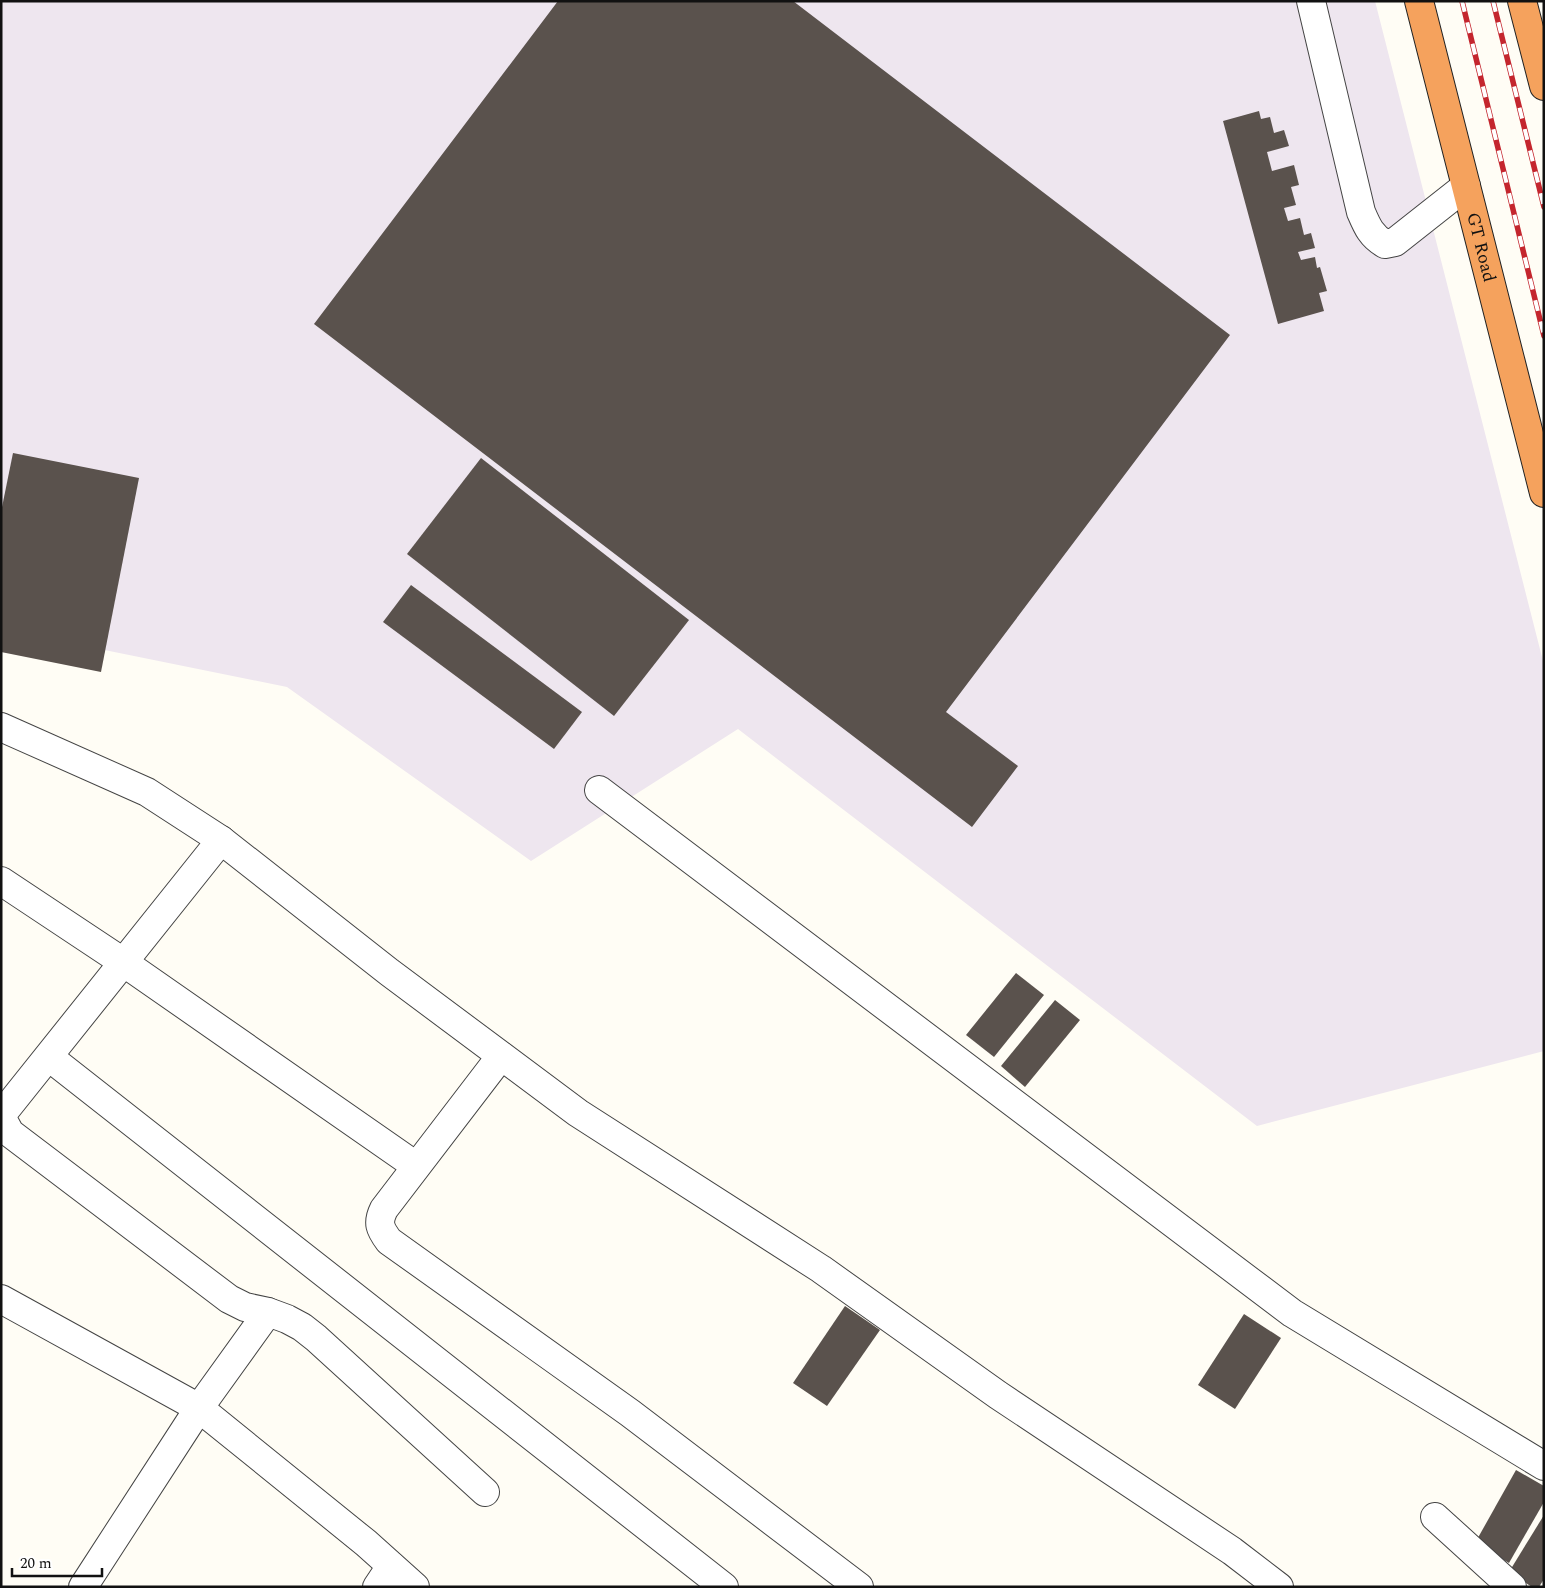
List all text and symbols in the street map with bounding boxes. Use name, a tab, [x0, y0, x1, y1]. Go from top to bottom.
street label: GT Road	[1459, 210, 1503, 285]
scale bar	[12, 1546, 102, 1578]
text: 20 m	[20, 1552, 52, 1575]

